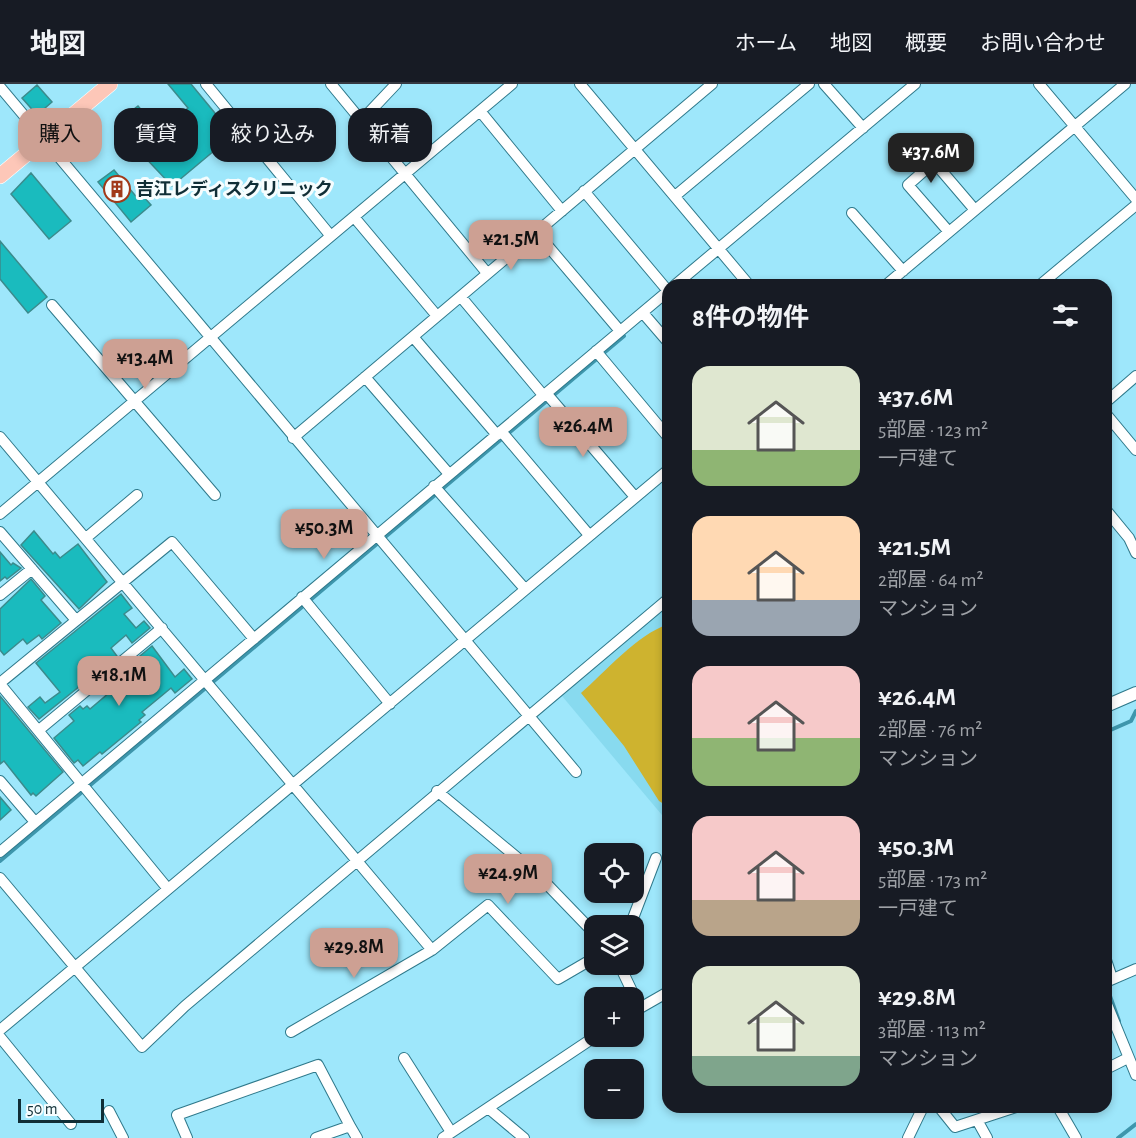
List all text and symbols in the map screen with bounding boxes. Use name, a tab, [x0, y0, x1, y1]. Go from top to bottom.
text: 地図	[30, 31, 86, 59]
text: ホーム	[735, 33, 797, 54]
text: 地図	[830, 33, 872, 54]
text: 概要	[905, 33, 947, 54]
text: お問い合わせ	[980, 33, 1106, 54]
chip: 購入	[18, 108, 102, 162]
chip: 賃貸	[114, 108, 198, 162]
chip: 絞り込み	[210, 108, 336, 162]
chip: 新着	[348, 108, 432, 162]
pin: ¥37.6M	[882, 133, 980, 184]
text: ¥37.6M	[902, 142, 960, 162]
building icon: 吉江レディスクリニック	[102, 174, 132, 204]
place label: 吉江レディスクリニック	[136, 179, 333, 199]
pin: ¥21.5M	[462, 220, 560, 271]
text: ¥21.5M	[483, 229, 539, 249]
icon: filters	[1049, 299, 1082, 332]
text: 8件の物件	[692, 305, 809, 331]
pin: ¥13.4M	[96, 339, 194, 390]
text: ¥13.4M	[117, 348, 173, 368]
text: ¥37.6M	[878, 384, 953, 410]
icon: home	[740, 390, 812, 462]
pin: ¥26.4M	[534, 407, 632, 458]
text: ¥26.4M	[553, 416, 613, 436]
text: 5部屋 · 123 m²	[878, 420, 988, 440]
text: 一戸建て	[878, 449, 958, 469]
pin: ¥50.3M	[275, 509, 373, 560]
text: ¥50.3M	[295, 518, 353, 538]
text: ¥21.5M	[878, 534, 951, 560]
icon: home	[740, 540, 812, 612]
text: 2部屋 · 64 m²	[878, 570, 984, 590]
text: マンション	[878, 599, 978, 619]
pin: ¥18.1M	[70, 656, 168, 707]
text: ¥18.1M	[91, 665, 147, 685]
text: ¥26.4M	[878, 684, 956, 710]
icon: home	[740, 690, 812, 762]
text: 2部屋 · 76 m²	[878, 720, 982, 740]
text: マンション	[878, 749, 978, 769]
text: ¥50.3M	[878, 834, 954, 860]
icon: home	[740, 840, 812, 912]
map controls	[584, 843, 644, 1119]
button: locate	[584, 843, 644, 903]
pin: ¥24.9M	[459, 854, 557, 905]
text: ¥24.9M	[478, 863, 538, 883]
text: 5部屋 · 173 m²	[878, 870, 987, 890]
text: 一戸建て	[878, 899, 958, 919]
button: layers	[584, 915, 644, 975]
pin: ¥29.8M	[305, 928, 403, 979]
text: ¥29.8M	[324, 937, 384, 957]
text: ¥29.8M	[878, 984, 956, 1010]
button: +	[584, 987, 644, 1047]
icon: home	[740, 990, 812, 1062]
text: 3部屋 · 113 m²	[878, 1020, 986, 1040]
text: マンション	[878, 1049, 978, 1069]
button: −	[584, 1059, 644, 1119]
scale bar	[18, 1096, 104, 1124]
text: 50 m	[27, 1101, 58, 1117]

